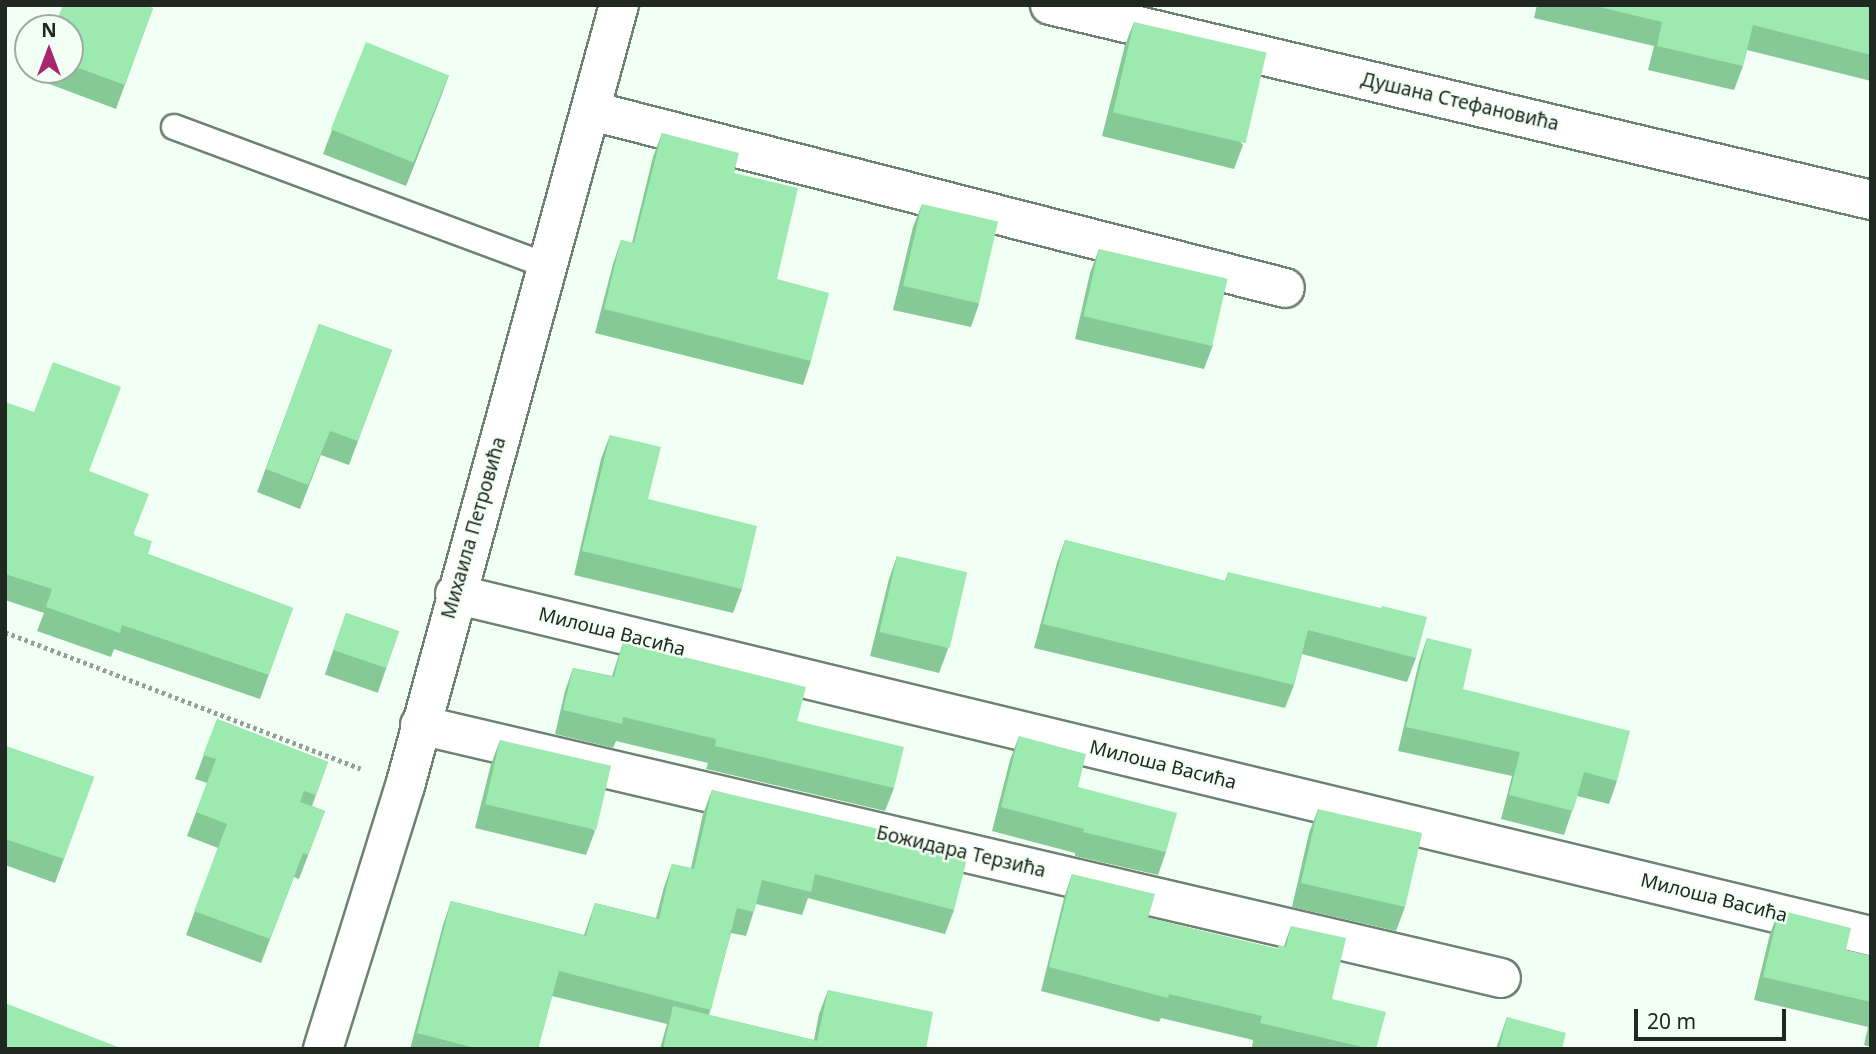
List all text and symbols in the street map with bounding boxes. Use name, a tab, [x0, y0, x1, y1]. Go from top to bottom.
north arrow	[14, 14, 84, 84]
text: N	[41, 17, 57, 43]
street label: Душана Стефановића	[1359, 68, 1561, 136]
street label: Михаила Петровића	[437, 434, 511, 622]
street label: Милоша Васића	[536, 603, 688, 661]
street label: Милоша Васића	[1087, 736, 1239, 794]
street label: Божидара Терзића	[874, 821, 1048, 883]
street label: Милоша Васића	[1638, 869, 1790, 927]
scale bar	[1638, 995, 1790, 1038]
text: 20 m	[1647, 1007, 1696, 1035]

